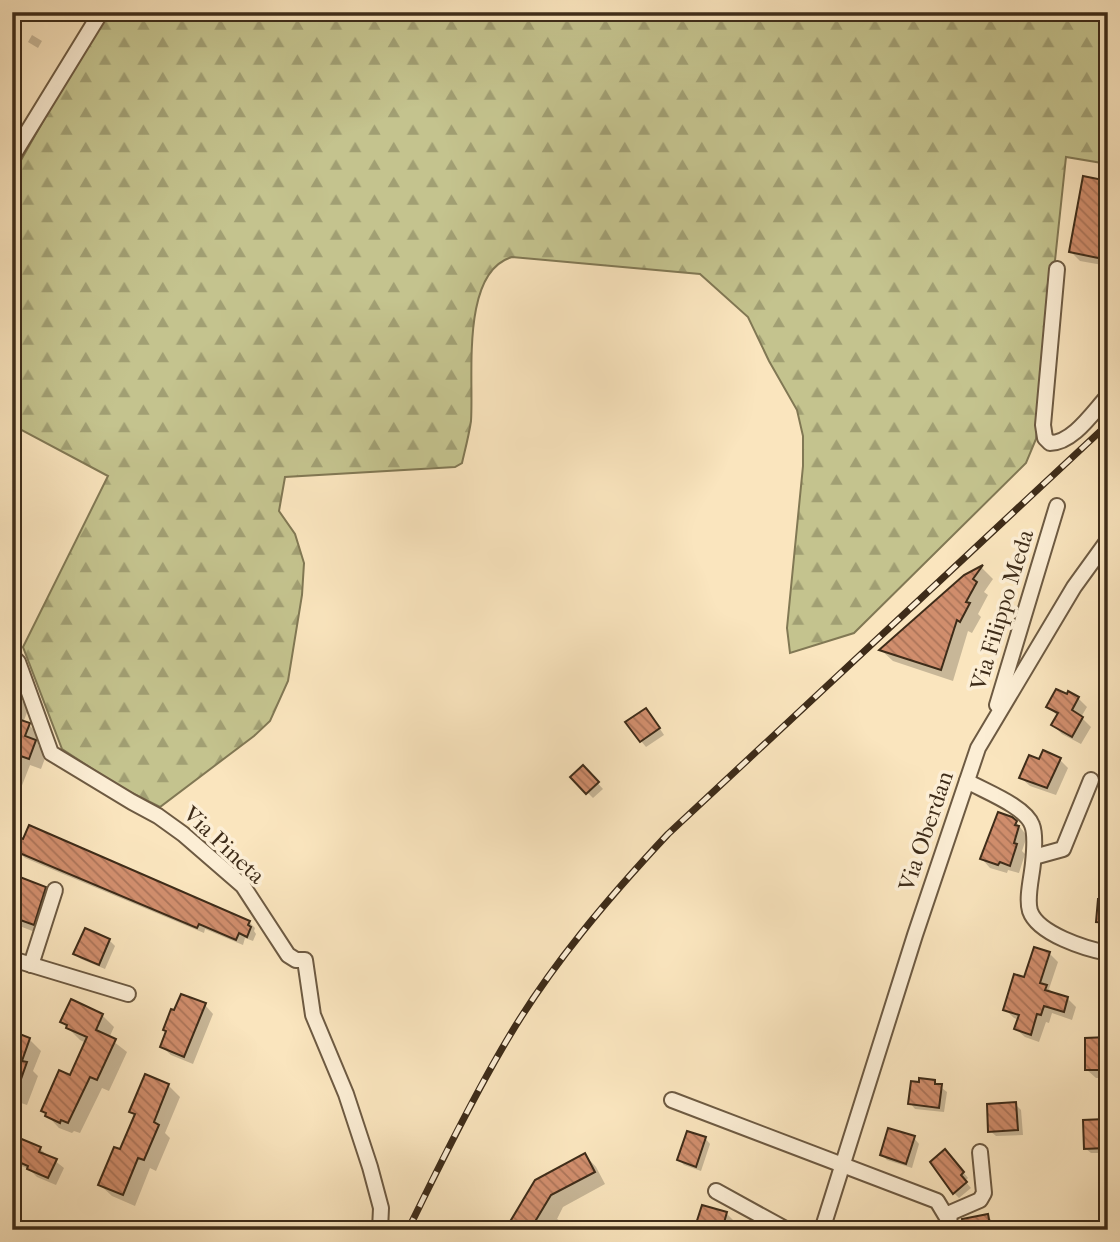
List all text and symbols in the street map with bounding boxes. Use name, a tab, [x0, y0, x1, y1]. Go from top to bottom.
street label: Via Filippo Meda	[964, 526, 1039, 694]
street label: Via Oberdan	[893, 767, 959, 895]
street label: Via Pineta	[177, 800, 271, 890]

